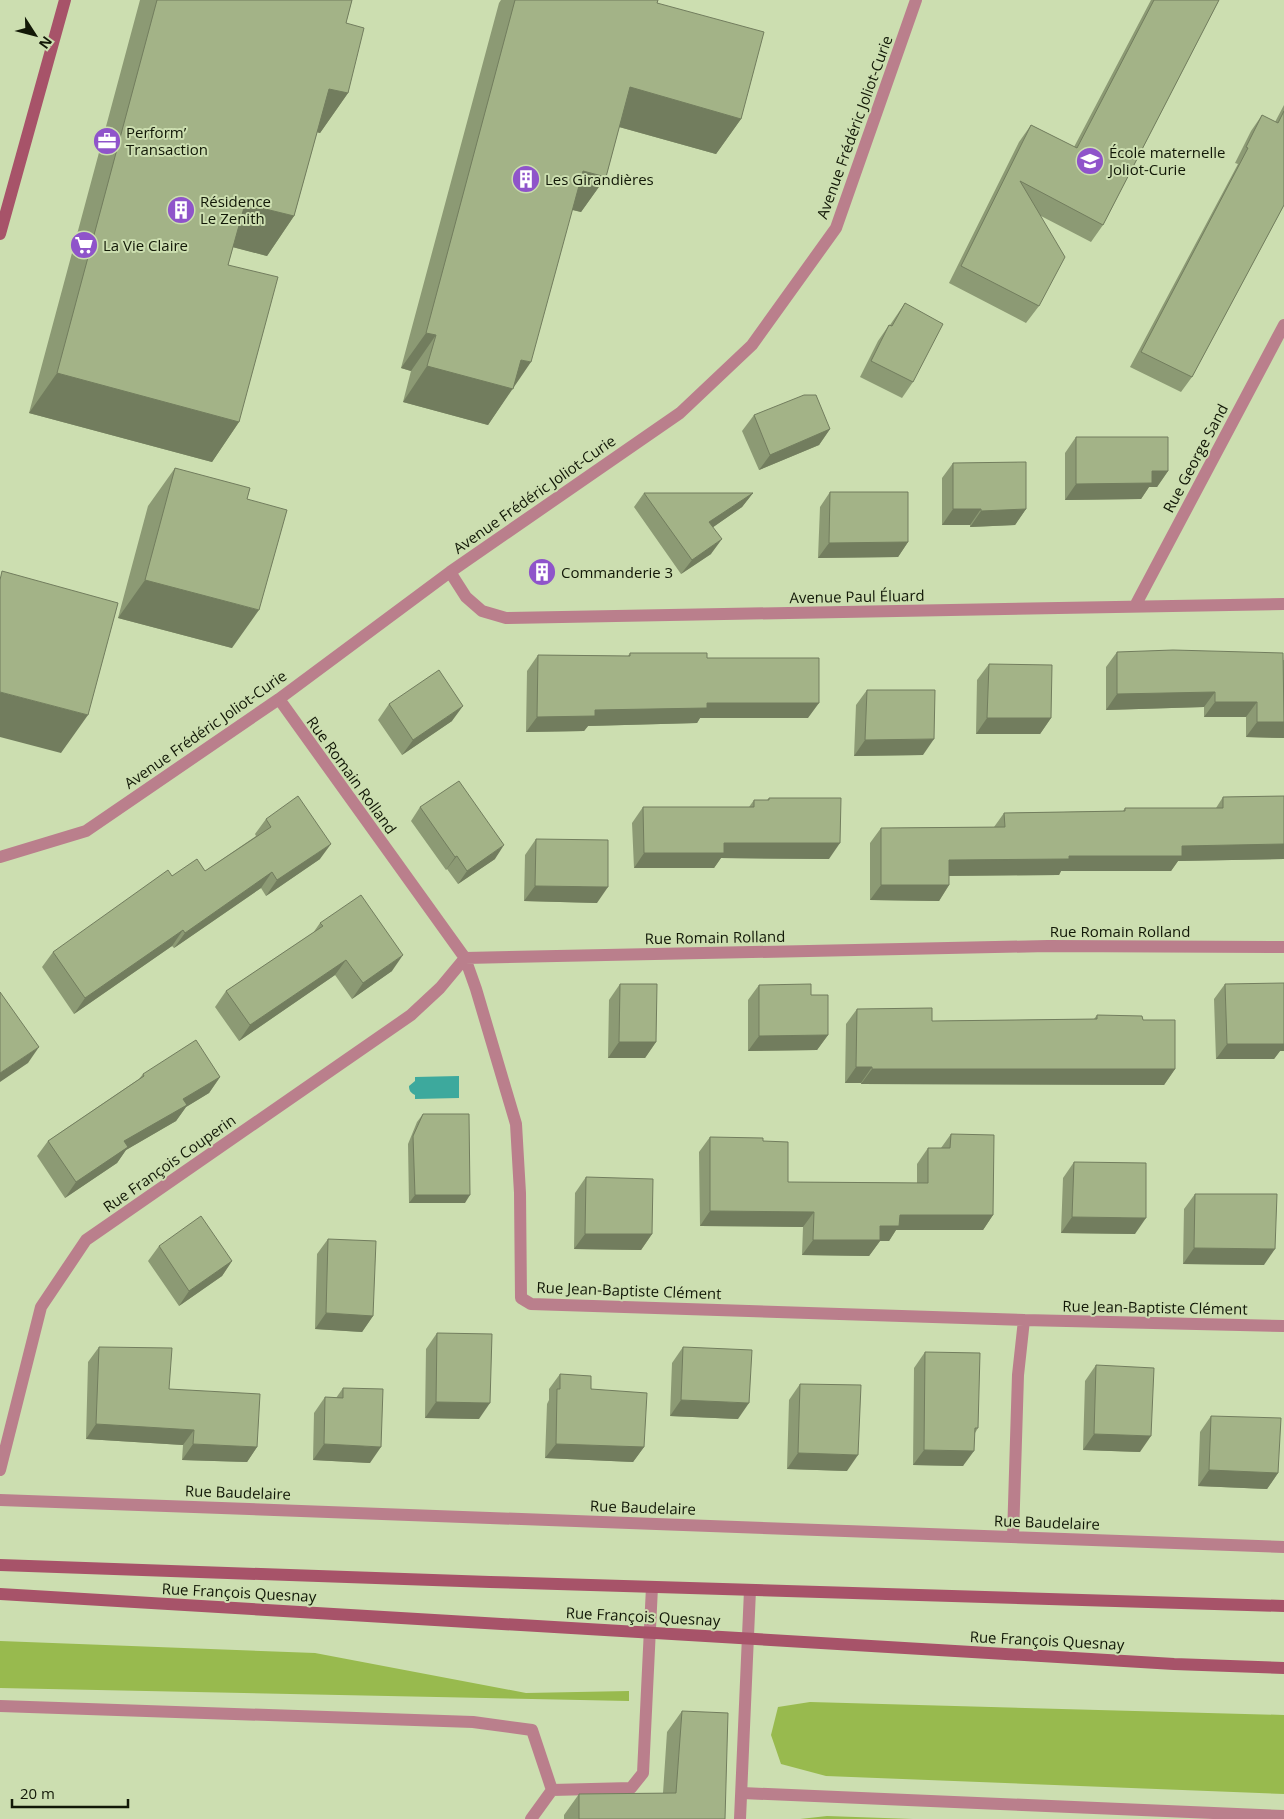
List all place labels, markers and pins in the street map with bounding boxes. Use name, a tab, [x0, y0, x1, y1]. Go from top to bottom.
place label: Perform’ Transaction	[126, 122, 208, 159]
office icon: Perform’ Transaction	[92, 126, 122, 156]
place label: École maternelle Joliot-Curie	[1107, 142, 1225, 179]
school or university icon: École maternelle Joliot-Curie	[1075, 146, 1105, 176]
building icon: Les Girandières	[511, 164, 541, 194]
place label: Les Girandières	[545, 169, 654, 189]
place label: Résidence Le Zenith	[200, 191, 271, 228]
building icon: Résidence Le Zenith	[166, 195, 196, 225]
supermarket icon: La Vie Claire	[69, 230, 99, 260]
place label: La Vie Claire	[103, 235, 188, 255]
building icon: Commanderie 3	[527, 557, 557, 587]
place label: Commanderie 3	[561, 562, 673, 582]

